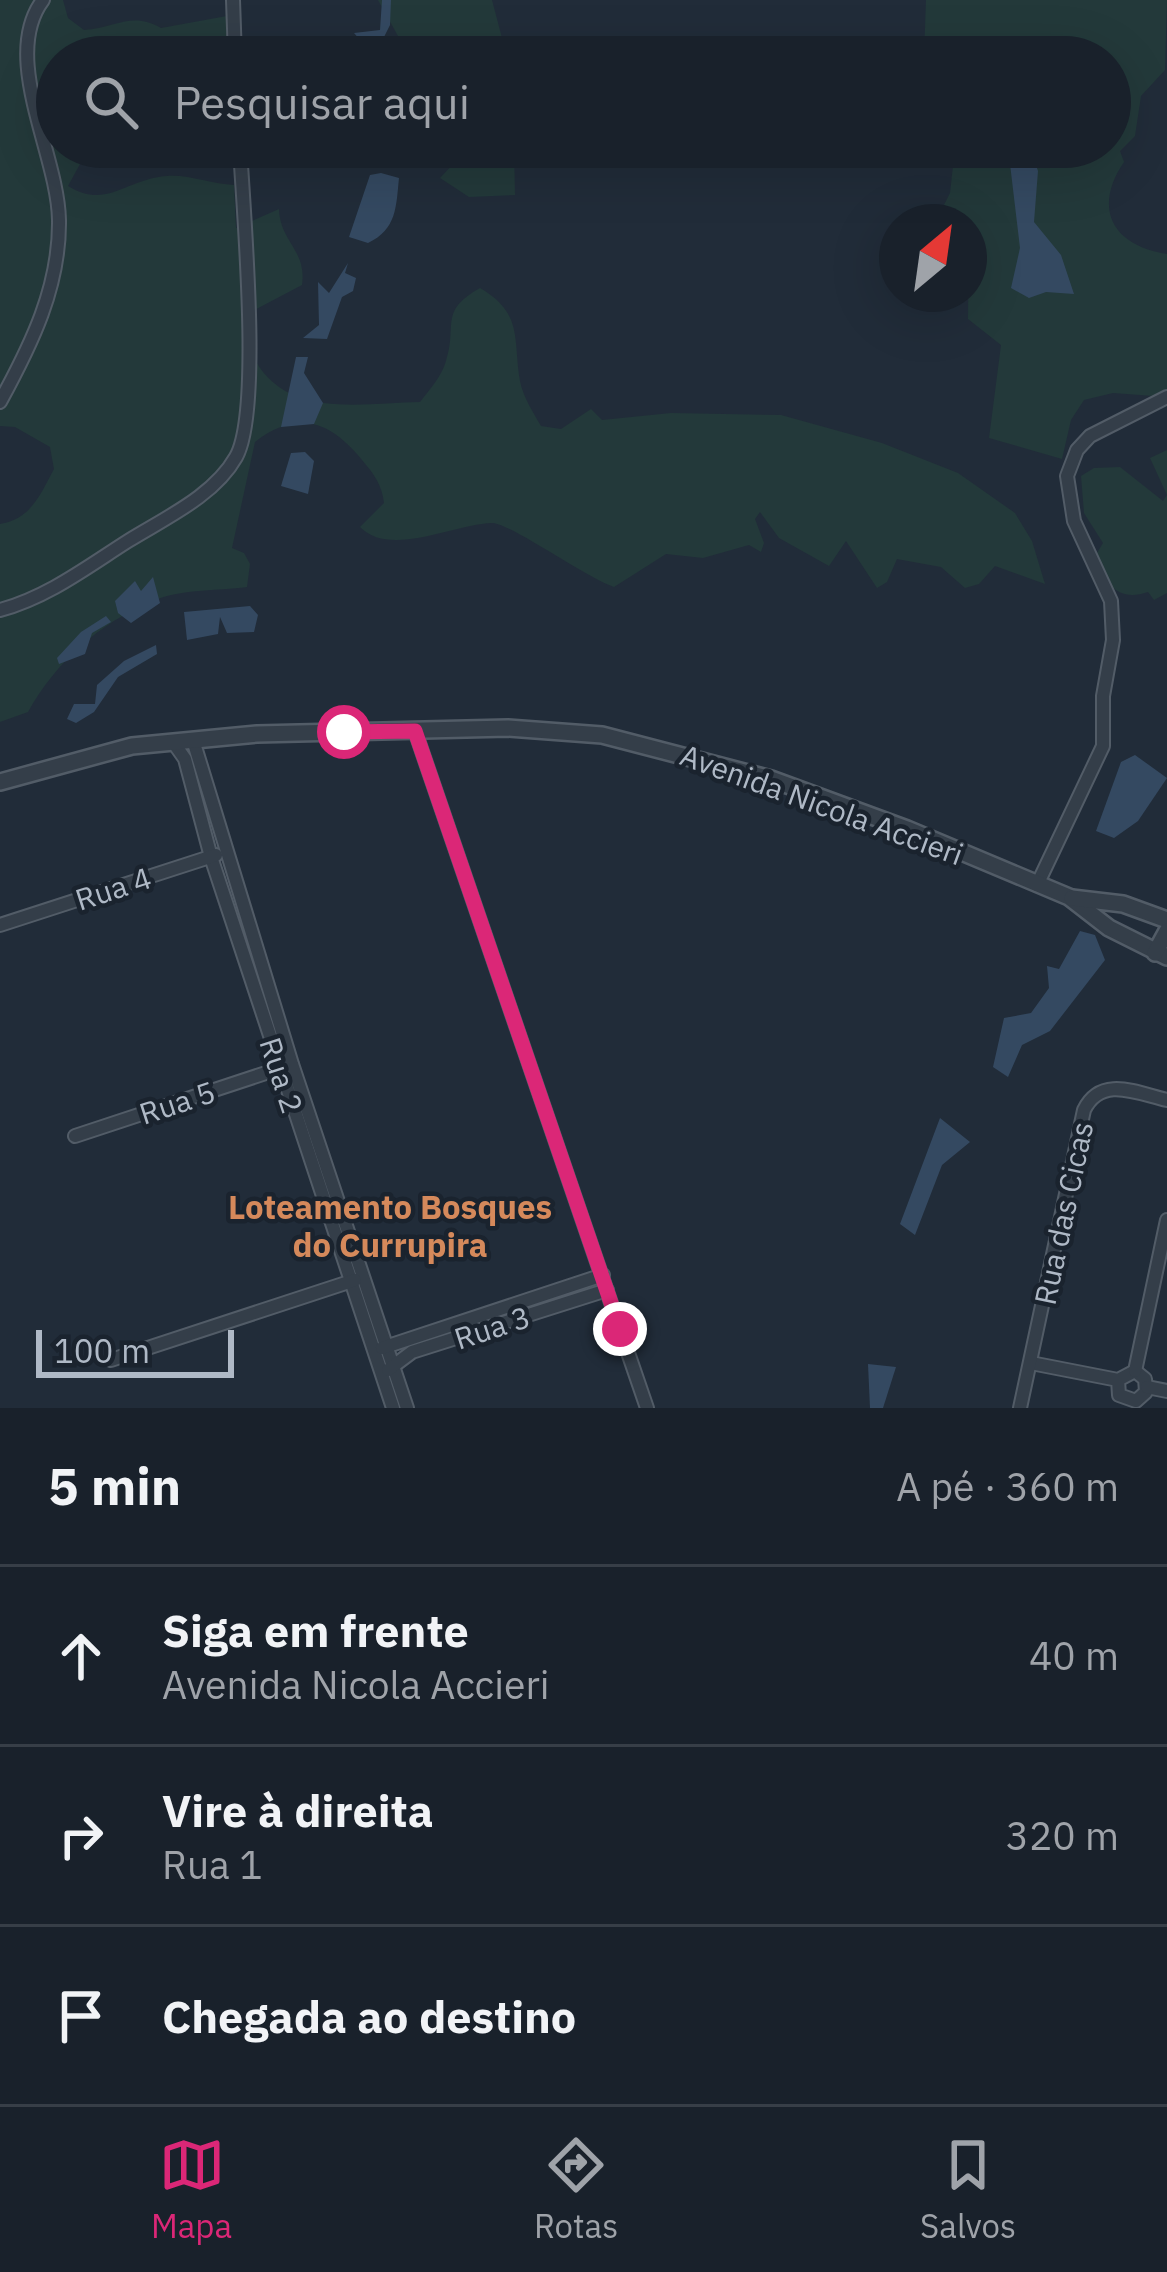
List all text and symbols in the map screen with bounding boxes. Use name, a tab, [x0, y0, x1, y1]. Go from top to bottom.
search box	[36, 36, 1131, 168]
icon: search	[78, 69, 144, 135]
text: Pesquisar aqui	[174, 73, 470, 131]
north arrow	[879, 204, 987, 312]
route start	[317, 705, 371, 759]
street label: Avenida Nicola Accieri	[675, 735, 969, 873]
street label: Rua 4	[70, 858, 156, 918]
street label: Rua 2	[252, 1032, 312, 1118]
street label: Rua 5	[134, 1072, 220, 1132]
street label: Rua das Cicas	[1025, 1118, 1101, 1308]
district label: Loteamento Bosques do Currupira	[228, 1185, 552, 1266]
street label: Rua 3	[449, 1297, 535, 1357]
route end	[593, 1302, 647, 1356]
scale bar	[36, 1324, 234, 1377]
text: 100 m	[54, 1329, 150, 1372]
text: 5 min	[48, 1453, 181, 1519]
text: A pé · 360 m	[896, 1461, 1119, 1512]
text: Siga em frente	[162, 1601, 469, 1659]
icon: ahead	[48, 1623, 114, 1689]
text: 40 m	[1029, 1630, 1119, 1681]
text: Avenida Nicola Accieri	[162, 1659, 549, 1710]
text: Vire à direita	[162, 1781, 433, 1839]
icon: right	[48, 1803, 114, 1869]
text: 320 m	[1006, 1810, 1119, 1861]
text: Rua 1	[162, 1839, 263, 1890]
icon: arrive	[48, 1983, 114, 2049]
text: Chegada ao destino	[162, 1987, 576, 2045]
tab: Mapa	[151, 2132, 232, 2247]
tab: Rotas	[534, 2132, 618, 2247]
tab: Salvos	[920, 2132, 1016, 2247]

